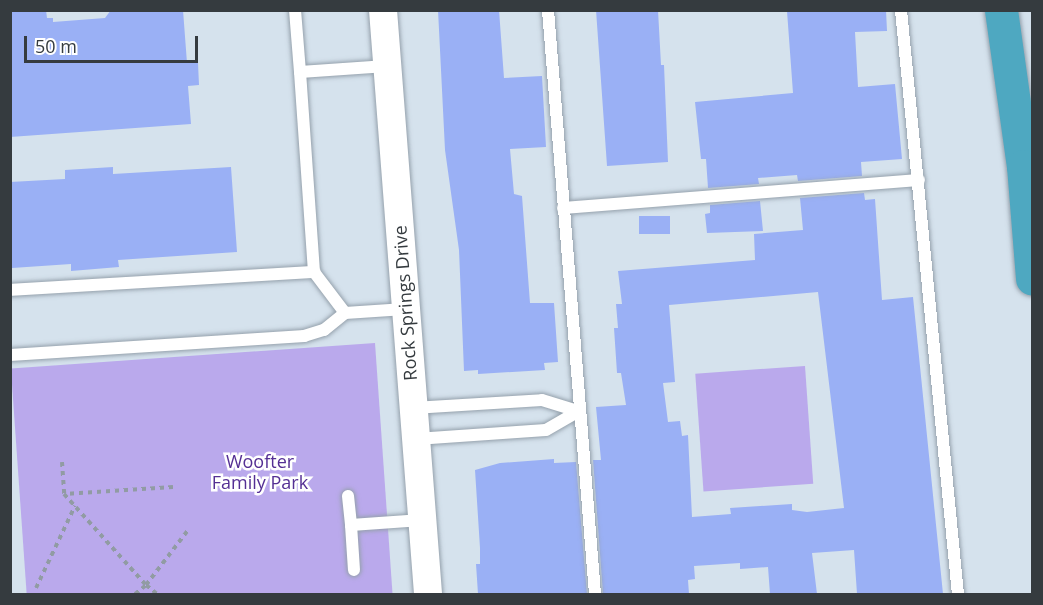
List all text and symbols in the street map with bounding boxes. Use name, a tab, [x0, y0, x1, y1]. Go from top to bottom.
scale bar	[27, 24, 201, 62]
text: 50 m	[35, 34, 77, 58]
street label: Rock Springs Drive	[389, 225, 421, 381]
park label: Woofter Family Park	[212, 451, 308, 494]

